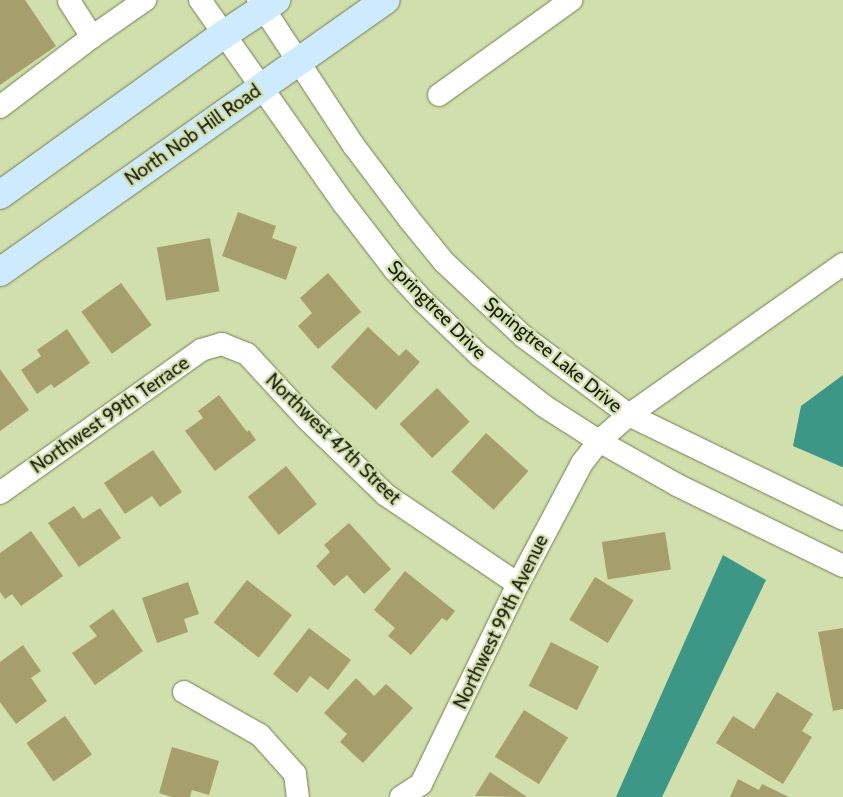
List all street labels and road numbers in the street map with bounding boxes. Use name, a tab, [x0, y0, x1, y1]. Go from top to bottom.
street label: North Nob Hill Road	[121, 80, 265, 190]
street label: Springtree Drive	[383, 256, 491, 364]
street label: Springtree Lake Drive	[479, 292, 627, 418]
street label: Northwest 99th Terrace	[26, 352, 194, 478]
street label: Northwest 47th Street	[261, 369, 405, 509]
street label: Northwest 99th Avenue	[449, 531, 553, 713]

